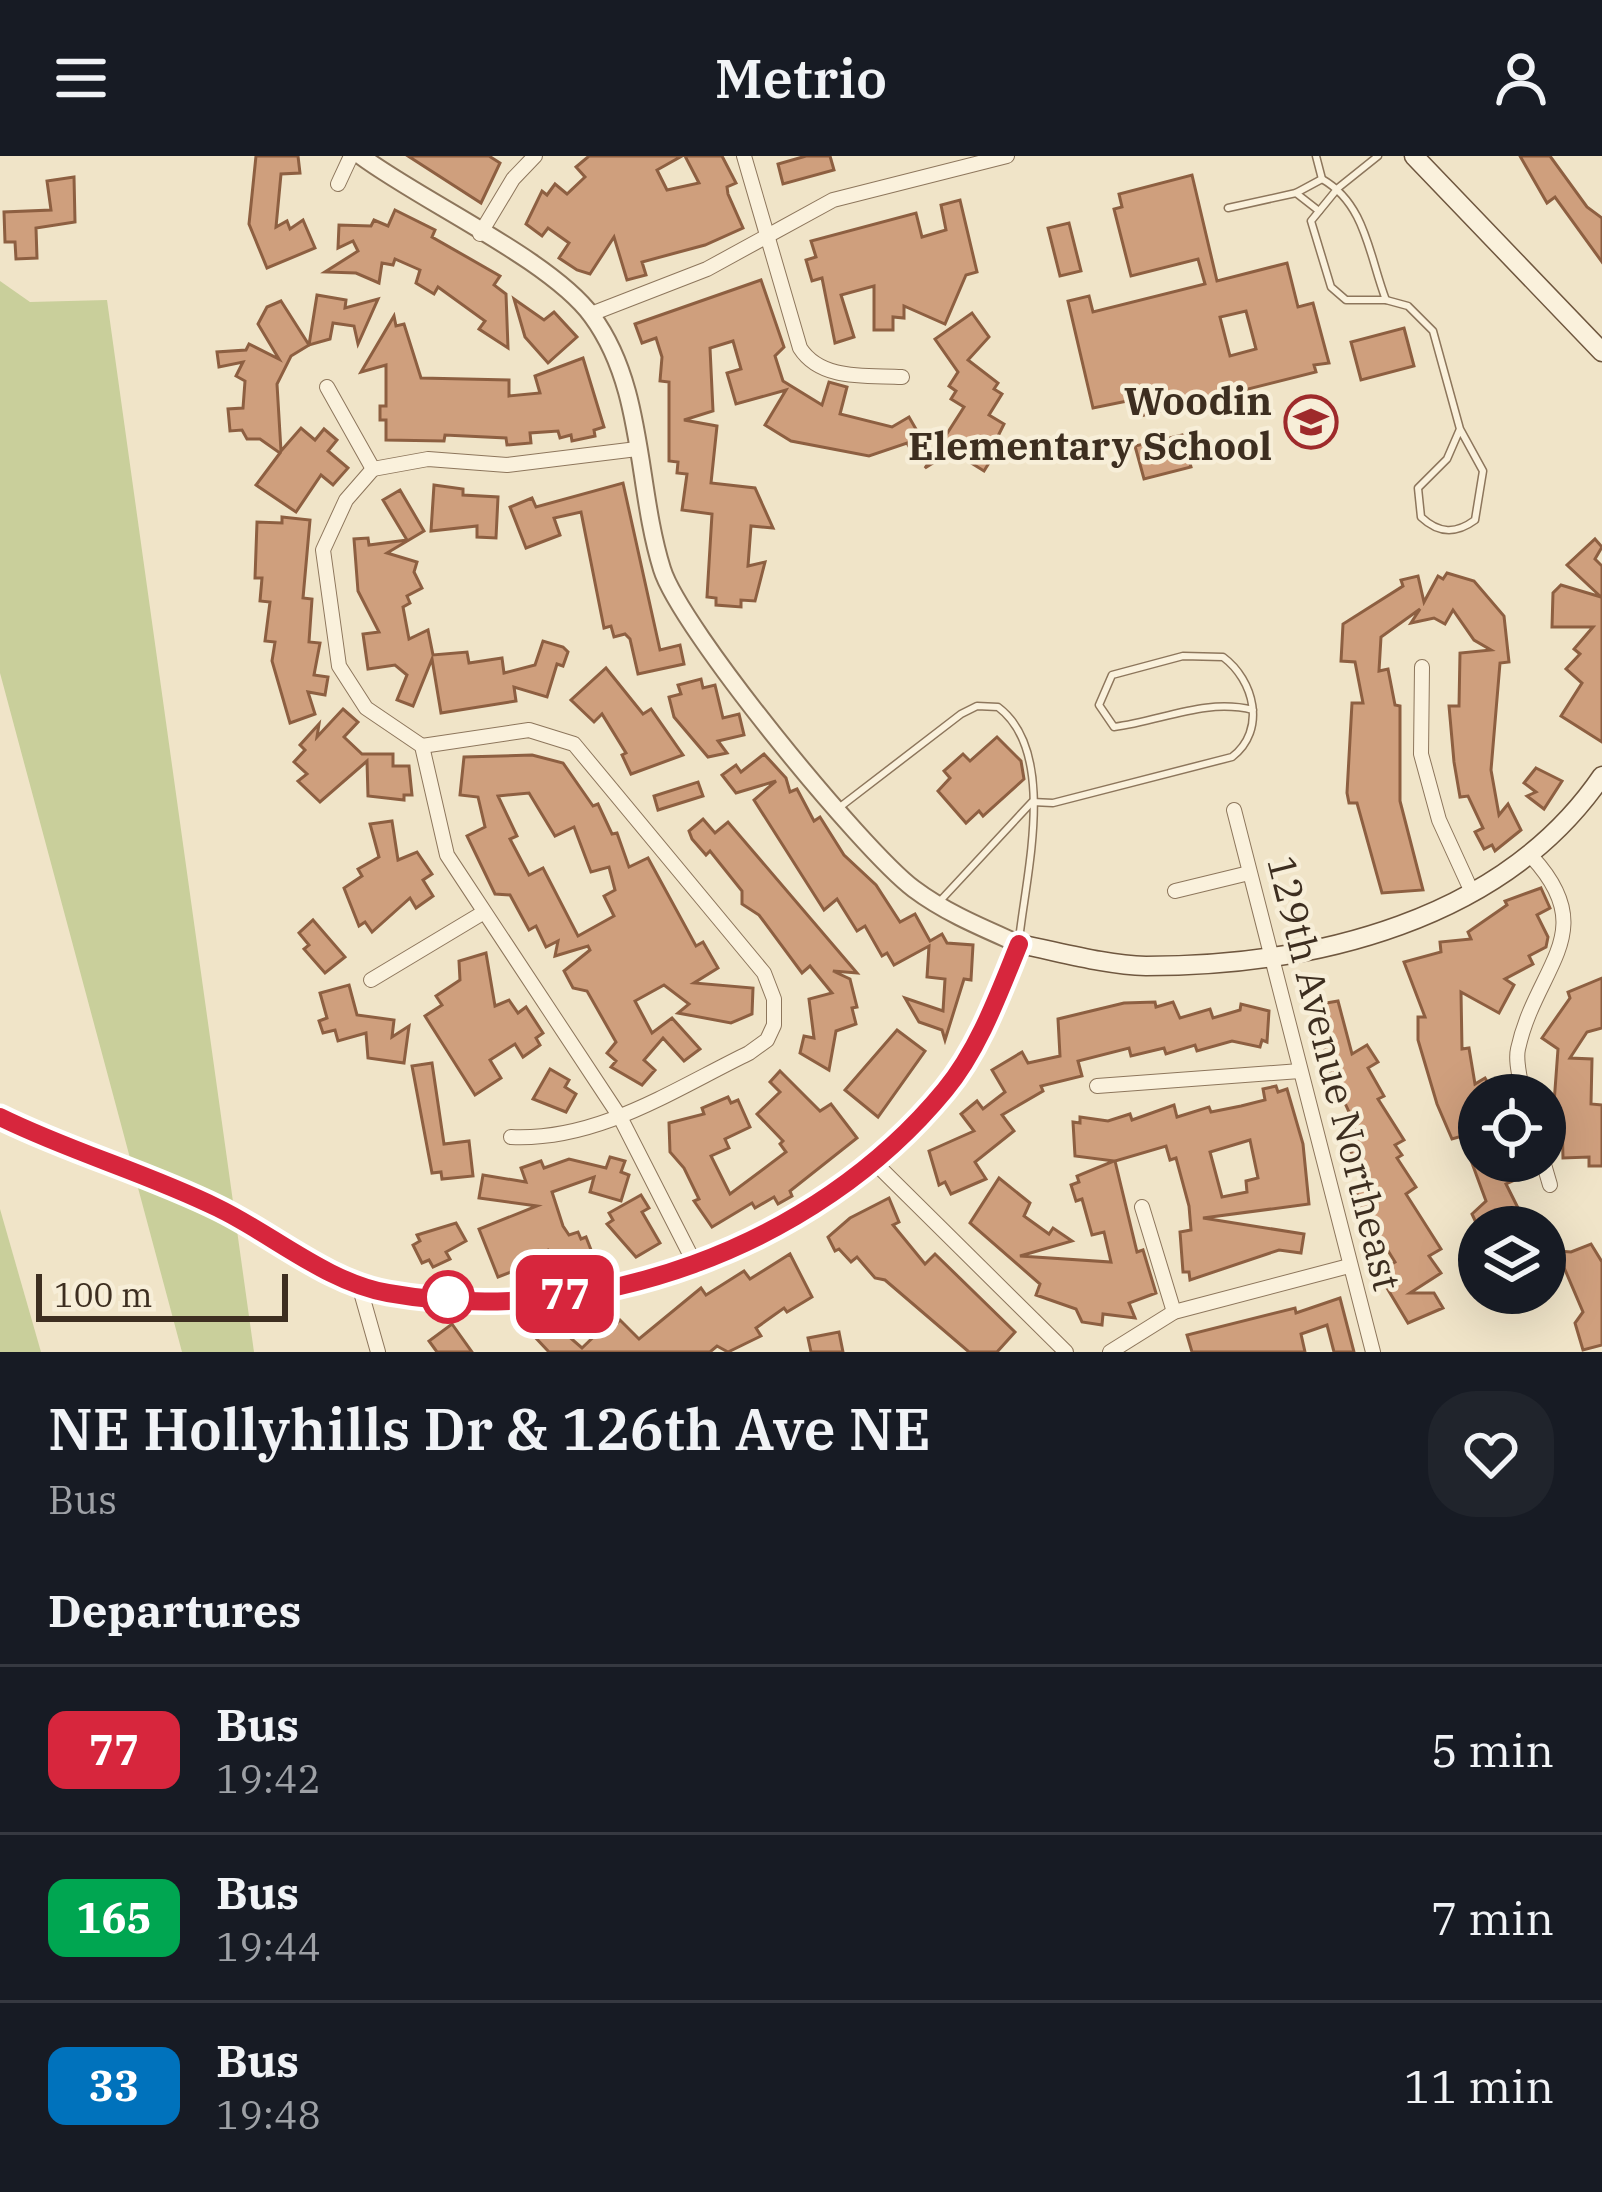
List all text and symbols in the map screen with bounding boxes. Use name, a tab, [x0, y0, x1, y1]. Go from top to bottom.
text: Metrio	[715, 43, 887, 113]
icon: menu	[48, 45, 114, 111]
icon: person	[1488, 45, 1554, 111]
place label: Woodin Elementary School	[908, 375, 1272, 471]
school or university icon: Woodin Elementary School	[1283, 394, 1339, 450]
street label: 129th Avenue Northeast	[1256, 850, 1414, 1296]
map controls	[1458, 1074, 1566, 1314]
button: locate	[1458, 1074, 1566, 1182]
button: layers	[1458, 1206, 1566, 1314]
line badge: 77	[511, 1255, 619, 1333]
text: 77	[540, 1266, 590, 1321]
scale bar	[36, 1268, 288, 1321]
unlabelled marker	[423, 1272, 473, 1322]
text: 100 m	[54, 1273, 153, 1316]
button: heart	[1428, 1391, 1554, 1517]
text: NE Hollyhills Dr & 126th Ave NE	[48, 1392, 931, 1466]
text: Bus	[48, 1474, 117, 1525]
text: Departures	[48, 1581, 301, 1639]
text: Bus	[216, 1695, 299, 1753]
text: 5 min	[1431, 1721, 1554, 1779]
text: 77	[89, 1722, 139, 1777]
text: 19:42	[216, 1753, 321, 1804]
text: Bus	[216, 1863, 299, 1921]
text: 7 min	[1431, 1889, 1554, 1947]
text: 165	[76, 1890, 152, 1945]
text: 19:44	[216, 1921, 321, 1972]
text: Bus	[216, 2031, 299, 2089]
text: 11 min	[1404, 2057, 1554, 2115]
text: 33	[89, 2058, 139, 2113]
text: 19:48	[216, 2089, 321, 2140]

